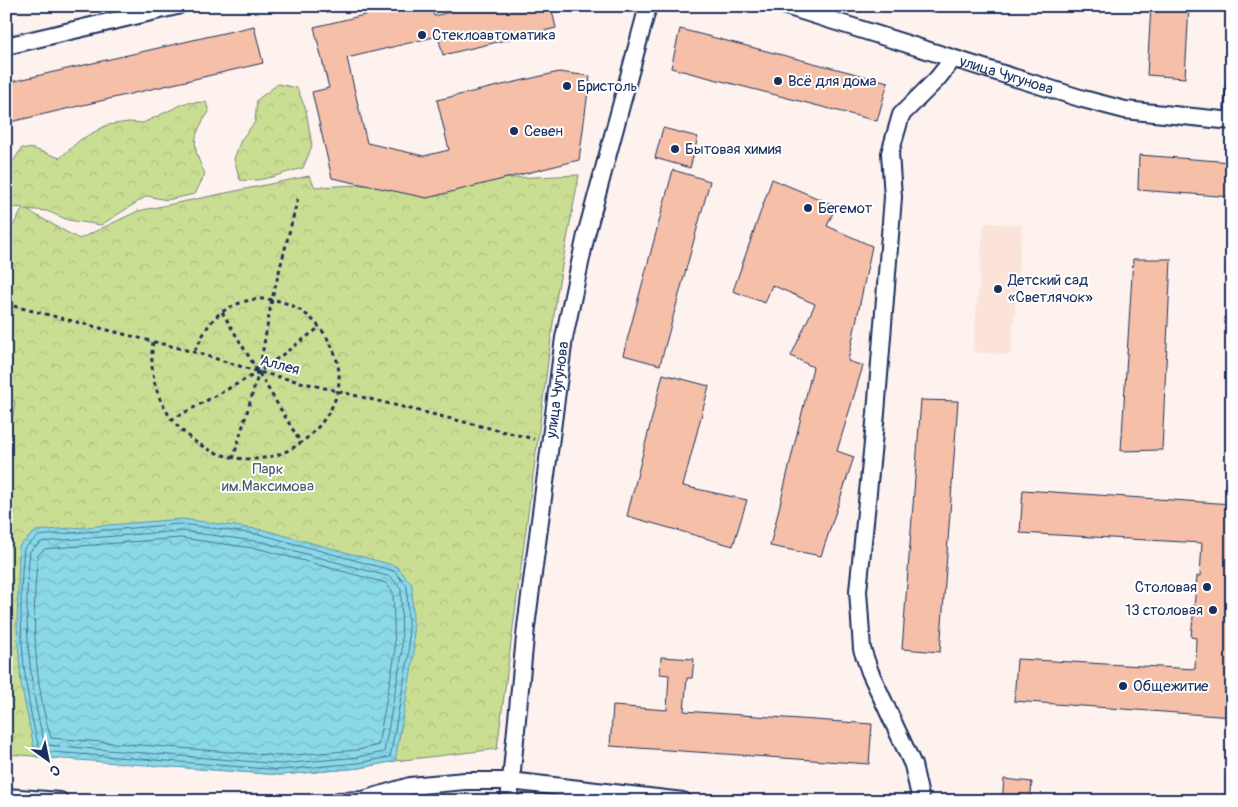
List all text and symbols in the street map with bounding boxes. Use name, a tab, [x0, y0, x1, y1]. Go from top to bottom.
place label: Стеклоавтоматика	[432, 26, 556, 45]
marker: Стеклоавтоматика	[416, 29, 428, 41]
street label: улица Чугунова	[956, 52, 1056, 99]
place label: Всё для дома	[788, 72, 877, 91]
marker: Всё для дома	[772, 75, 784, 87]
place label: Бристоль	[577, 77, 638, 96]
marker: Бристоль	[561, 80, 573, 92]
place label: Севен	[524, 122, 563, 141]
marker: Севен	[508, 125, 520, 137]
place label: Бытовая химия	[685, 140, 782, 159]
marker: Бытовая химия	[669, 143, 681, 155]
place label: Бегемот	[818, 199, 873, 218]
marker: Бегемот	[802, 202, 814, 214]
place label: Детский сад «Светлячок»	[1007, 271, 1093, 307]
marker: Детский сад «Светлячок»	[992, 283, 1004, 295]
street label: улица Чугунова	[542, 340, 573, 441]
street label: Аллея	[258, 351, 302, 380]
park label: Парк им.Максимова	[222, 460, 314, 496]
place label: Столовая	[1135, 578, 1197, 597]
marker: Столовая	[1201, 581, 1213, 593]
place label: 13 столовая	[1125, 601, 1203, 620]
marker: 13 столовая	[1207, 604, 1219, 616]
place label: Общежитие	[1133, 677, 1209, 696]
marker: Общежитие	[1117, 680, 1129, 692]
north arrow	[22, 734, 72, 784]
text: С	[46, 761, 63, 780]

